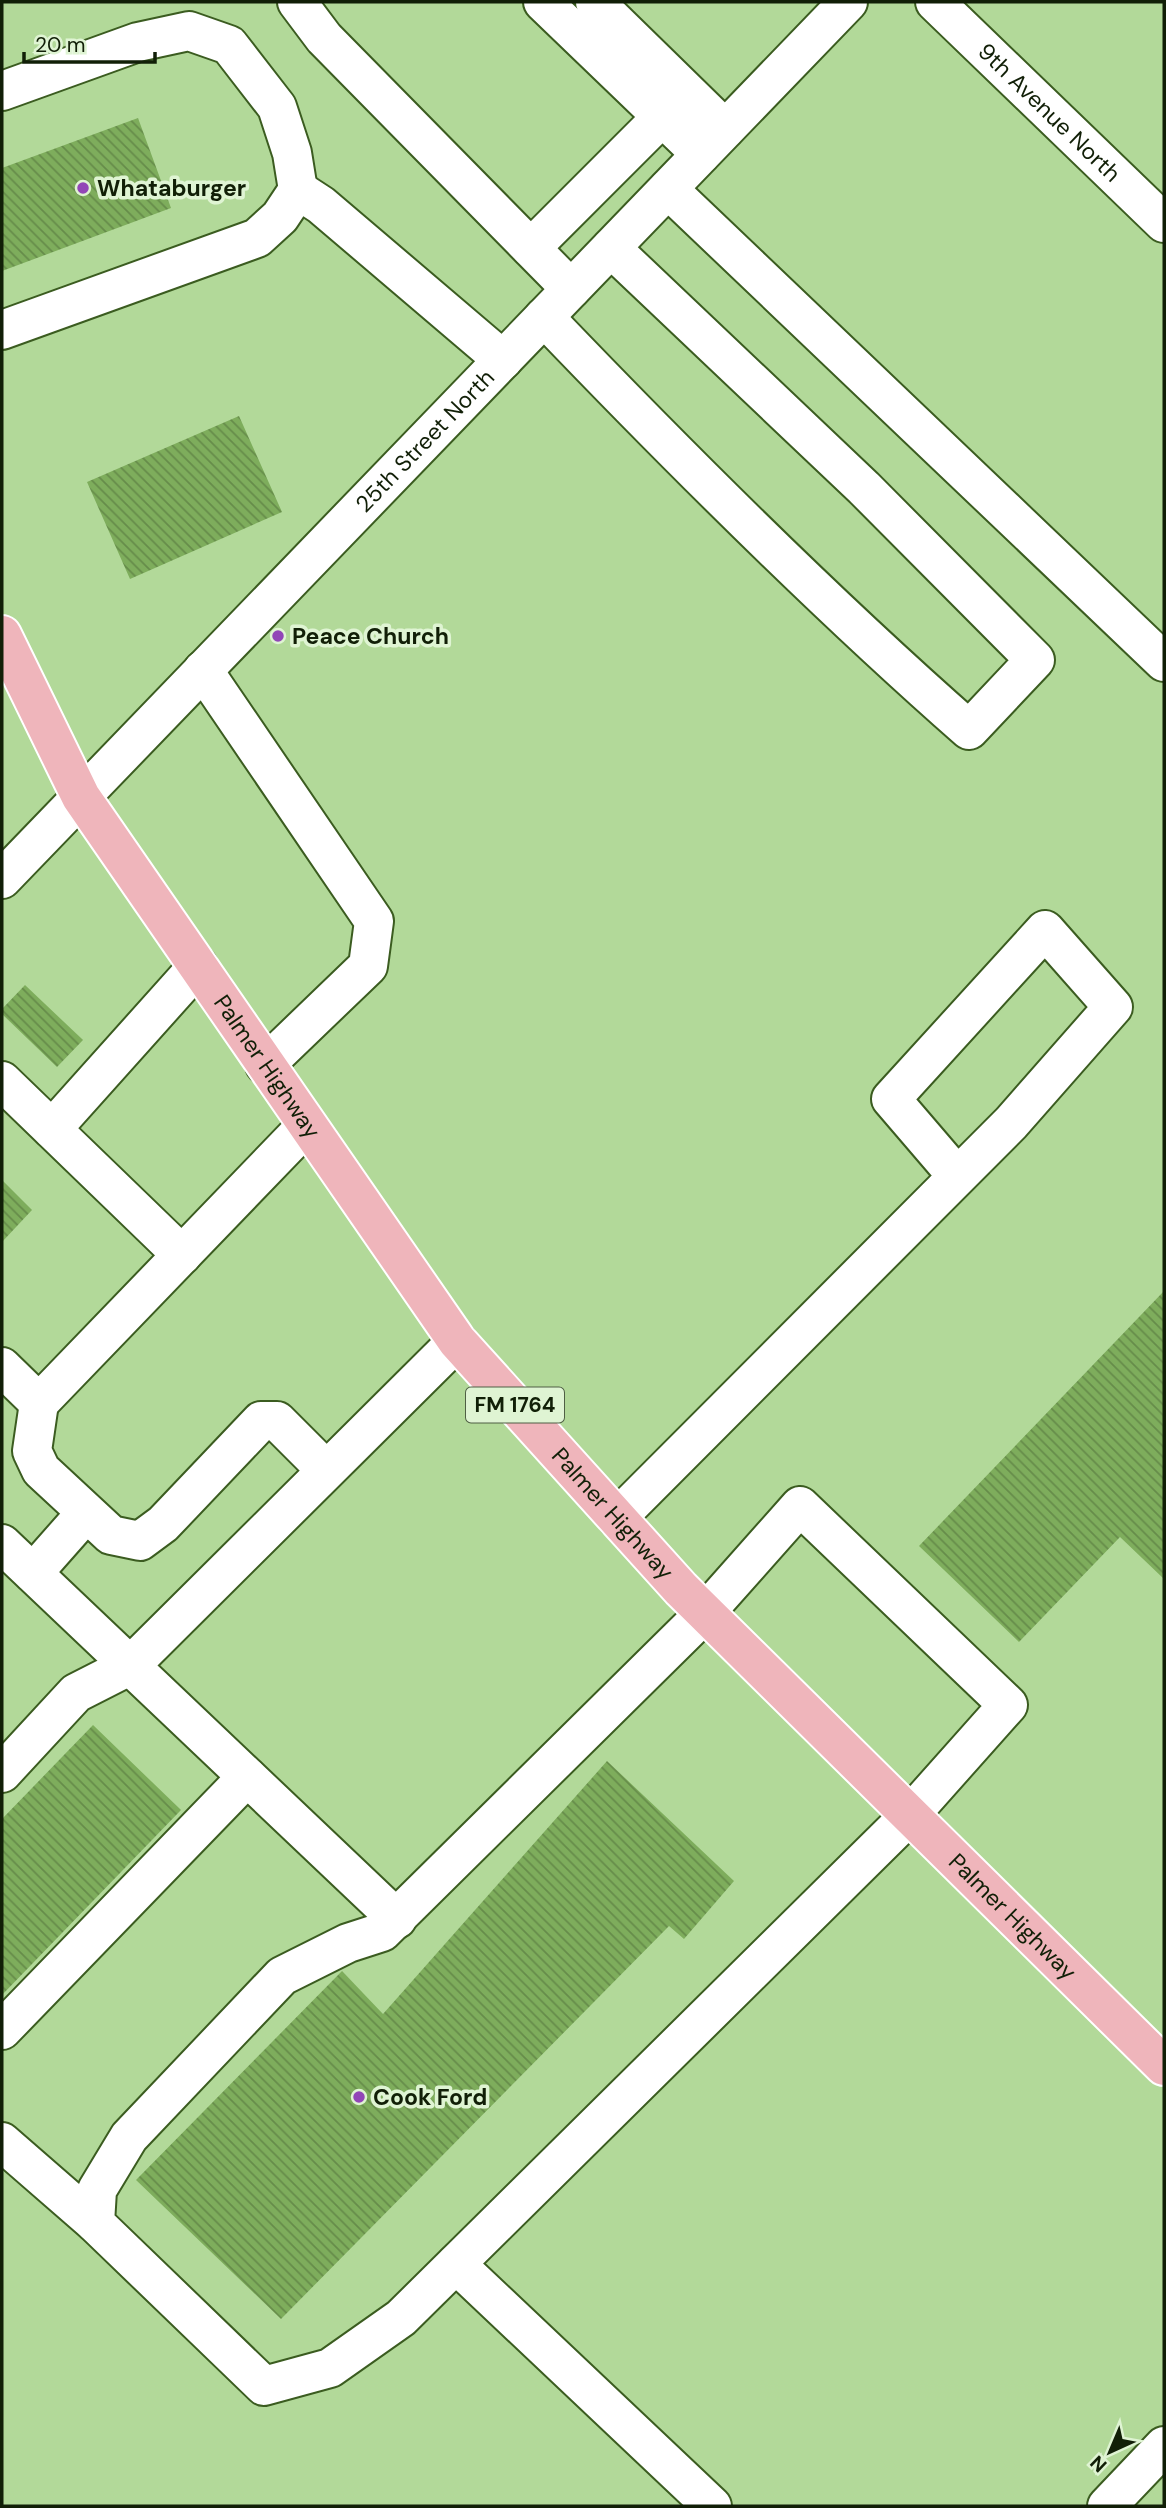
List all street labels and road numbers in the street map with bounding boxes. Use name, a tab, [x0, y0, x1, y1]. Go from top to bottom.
street label: 9th Avenue North	[972, 37, 1127, 188]
street label: 25th Street North	[349, 363, 501, 519]
street label: Palmer Highway	[207, 989, 328, 1144]
road number: FM 1764	[466, 1388, 564, 1422]
street label: Palmer Highway	[545, 1441, 680, 1586]
street label: Palmer Highway	[942, 1847, 1083, 1987]

